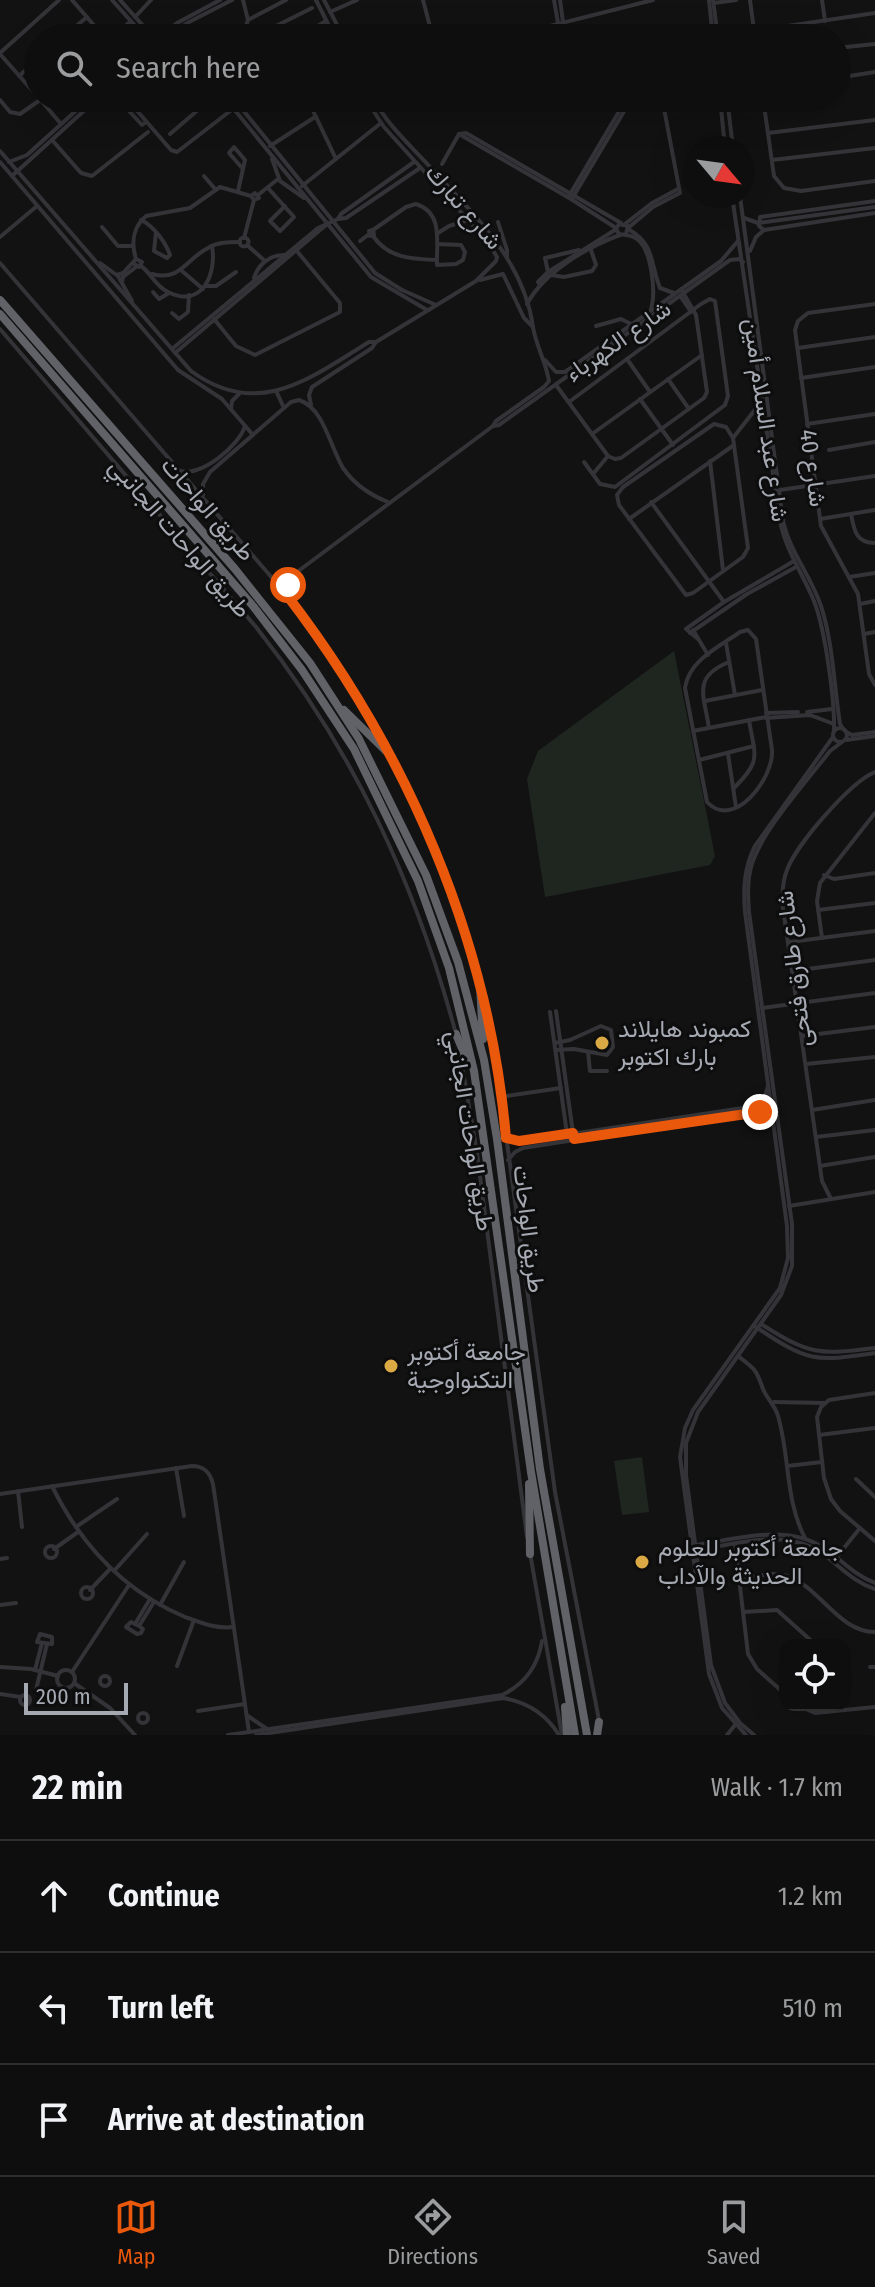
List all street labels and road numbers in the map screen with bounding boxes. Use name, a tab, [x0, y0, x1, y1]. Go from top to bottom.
street label: شارع تبارك	[418, 159, 509, 257]
street label: شارع الكهرباء	[560, 294, 677, 389]
street label: شارع عبد السلام أمين	[736, 316, 794, 524]
street label: شارع 40	[792, 427, 832, 509]
street label: طريق الواحات	[154, 451, 261, 567]
street label: طريق الواحات الجانبي	[99, 452, 257, 627]
street label: شارع طارق فتحى	[771, 889, 819, 1049]
street label: طريق الواحات الجانبي	[435, 1029, 500, 1234]
street label: طريق الواحات	[506, 1163, 551, 1295]

